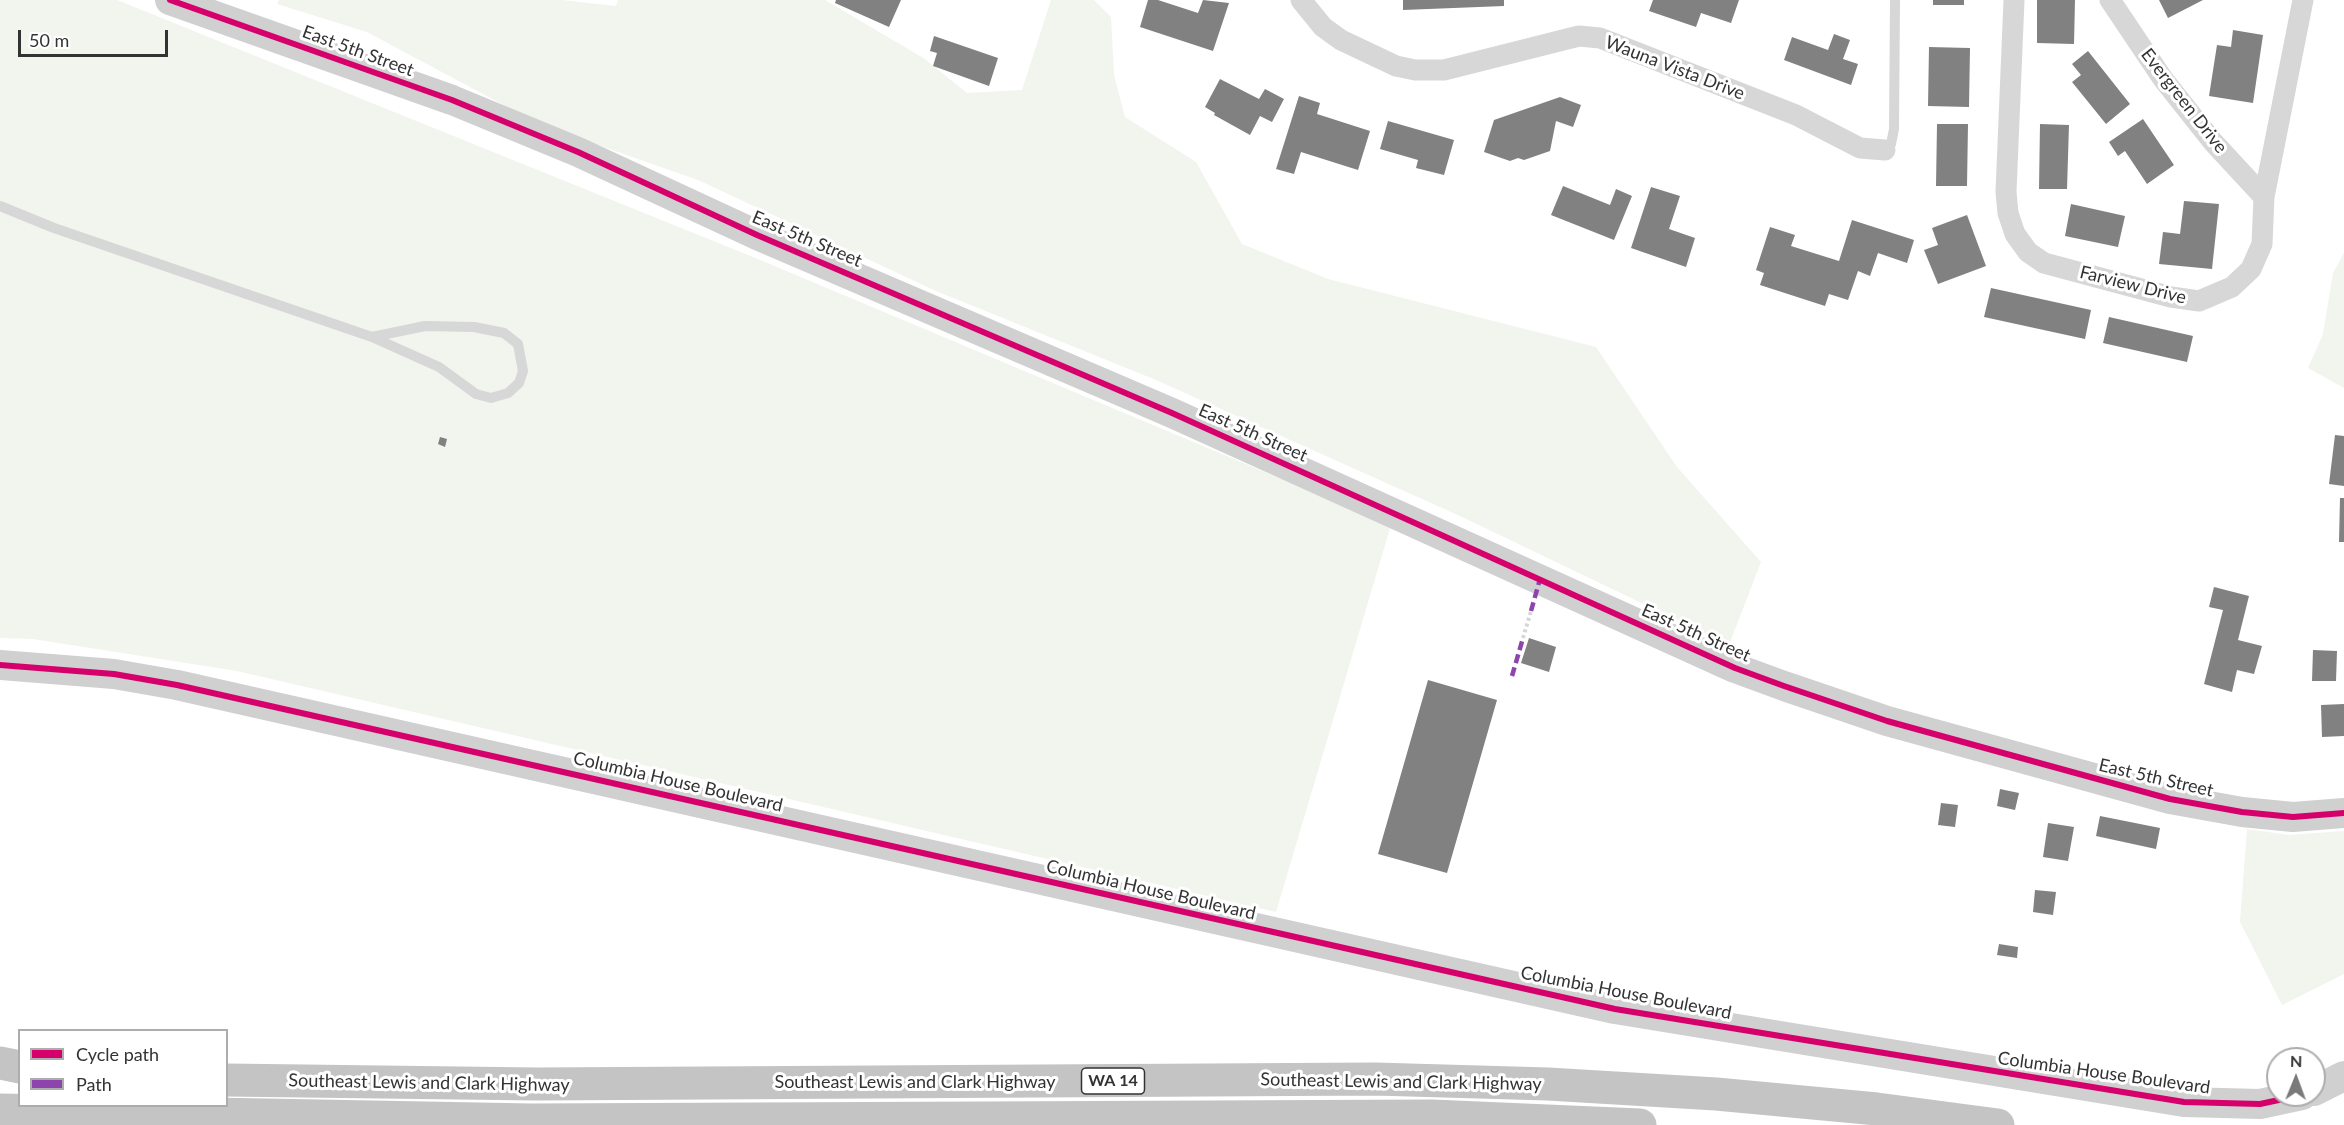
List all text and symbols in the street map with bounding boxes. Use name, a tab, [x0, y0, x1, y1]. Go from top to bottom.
scale bar	[21, 18, 171, 56]
street label: East 5th Street	[299, 21, 417, 81]
text: 50 m	[29, 29, 69, 51]
street label: Wauna Vista Drive	[1602, 32, 1748, 104]
street label: Evergreen Drive	[2136, 44, 2232, 158]
street label: East 5th Street	[749, 206, 865, 272]
street label: Farview Drive	[2077, 261, 2189, 309]
street label: East 5th Street	[1195, 399, 1311, 467]
street label: East 5th Street	[1638, 599, 1754, 667]
street label: Columbia House Boulevard	[571, 747, 785, 817]
street label: East 5th Street	[2097, 754, 2215, 802]
street label: Columbia House Boulevard	[1044, 855, 1258, 925]
street label: Columbia House Boulevard	[1519, 962, 1733, 1024]
legend	[18, 1029, 228, 1107]
text: Cycle path	[76, 1043, 159, 1065]
street label: Columbia House Boulevard	[1996, 1047, 2212, 1099]
north arrow	[2266, 1047, 2326, 1107]
text: N	[2290, 1051, 2303, 1070]
road number: WA 14	[1082, 1068, 1144, 1094]
street label: Southeast Lewis and Clark Highway	[1260, 1069, 1542, 1095]
street label: Southeast Lewis and Clark Highway	[288, 1070, 570, 1096]
street label: Southeast Lewis and Clark Highway	[774, 1071, 1056, 1093]
text: Path	[76, 1073, 112, 1095]

